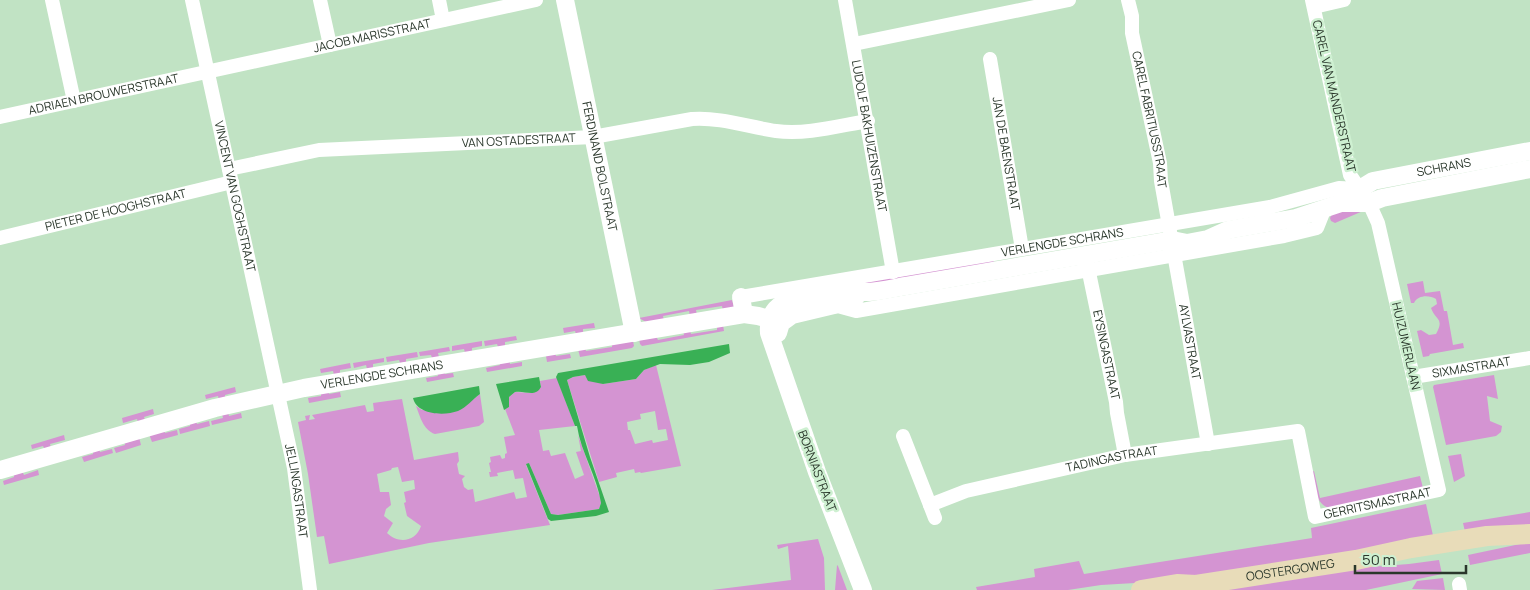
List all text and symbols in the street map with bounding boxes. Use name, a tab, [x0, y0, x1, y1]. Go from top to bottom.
street label: JACOB MARISSTRAAT	[312, 14, 433, 56]
street label: CAREL VAN MANDERSTRAAT	[1309, 18, 1360, 174]
street label: CAREL FABRITIUSSTRAAT	[1128, 49, 1171, 190]
street label: LUDOLF BAKHUIZENSTRAAT	[848, 58, 891, 214]
street label: ADRIAEN BROUWERSTRAAT	[27, 69, 181, 119]
street label: JAN DE BAENSTRAAT	[988, 95, 1025, 213]
street label: FERDINAND BOLSTRAAT	[578, 100, 622, 234]
street label: VINCENT VAN GOGHSTRAAT	[211, 119, 260, 274]
street label: VAN OSTADESTRAAT	[461, 129, 577, 151]
street label: SCHRANS	[1415, 153, 1472, 180]
street label: PIETER DE HOOGHSTRAAT	[43, 184, 189, 235]
street label: VERLENGDE SCHRANS	[1000, 223, 1125, 261]
street label: HUIZUMERLAAN	[1388, 300, 1425, 392]
street label: AYLVASTRAAT	[1175, 303, 1206, 382]
street label: EYSINGASTRAAT	[1089, 308, 1125, 402]
street label: SIXMASTRAAT	[1431, 352, 1512, 382]
street label: VERLENGDE SCHRANS	[319, 356, 444, 393]
street label: BORNIASTRAAT	[794, 428, 841, 515]
street label: TADINGASTRAAT	[1064, 441, 1160, 476]
street label: JELLINGASTRAAT	[281, 442, 312, 540]
street label: GERRITSMASTRAAT	[1322, 483, 1434, 523]
scale bar	[1355, 542, 1466, 574]
text: 50 m	[1362, 549, 1396, 570]
street label: OOSTERGOWEG	[1245, 554, 1336, 585]

